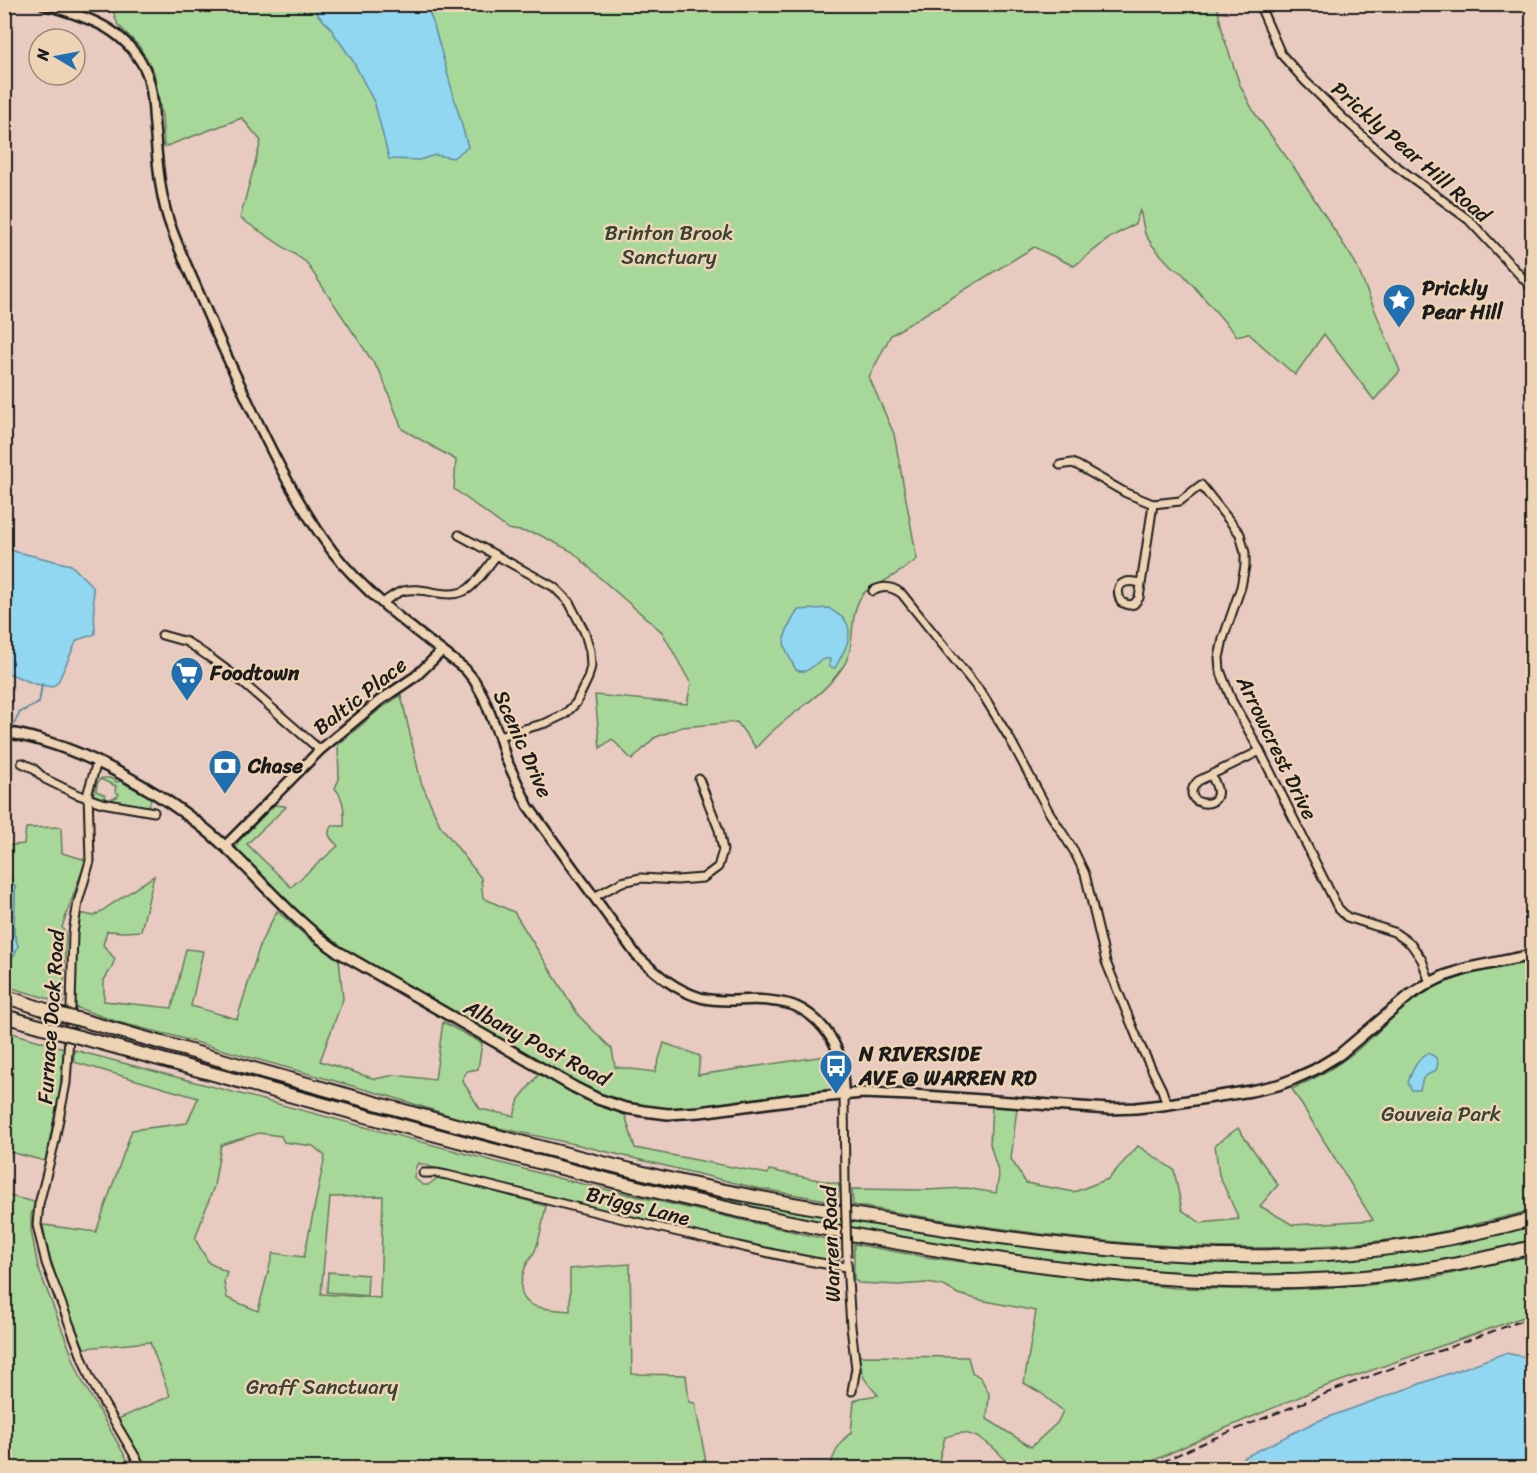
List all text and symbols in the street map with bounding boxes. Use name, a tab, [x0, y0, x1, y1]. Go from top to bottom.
north arrow	[27, 27, 87, 87]
text: N	[27, 46, 58, 63]
street label: Prickly Pear Hill Road	[1322, 71, 1501, 234]
park label: Brinton Brook Sanctuary	[605, 214, 733, 276]
place label: Prickly Pear Hill	[1422, 269, 1504, 331]
place icon: Prickly Pear Hill	[1381, 282, 1417, 329]
street label: Baltic Place	[304, 647, 416, 745]
place label: Foodtown	[209, 654, 300, 692]
supermarket icon: Foodtown	[169, 655, 205, 702]
street label: Arrowcrest Drive	[1225, 668, 1329, 827]
street label: Scenic Drive	[482, 684, 564, 804]
place label: Chase	[247, 747, 303, 785]
bank icon: Chase	[207, 748, 243, 795]
street label: Furnace Dock Road	[26, 927, 76, 1105]
street label: Albany Post Road	[456, 988, 619, 1098]
place label: N RIVERSIDE AVE @ WARREN RD	[858, 1035, 1037, 1097]
bus stop icon: N RIVERSIDE AVE @ WARREN RD	[818, 1048, 854, 1095]
park label: Gouveia Park	[1381, 1095, 1501, 1133]
street label: Briggs Lane	[582, 1175, 694, 1237]
street label: Warren Road	[810, 1183, 852, 1303]
park label: Graff Sanctuary	[246, 1368, 398, 1406]

